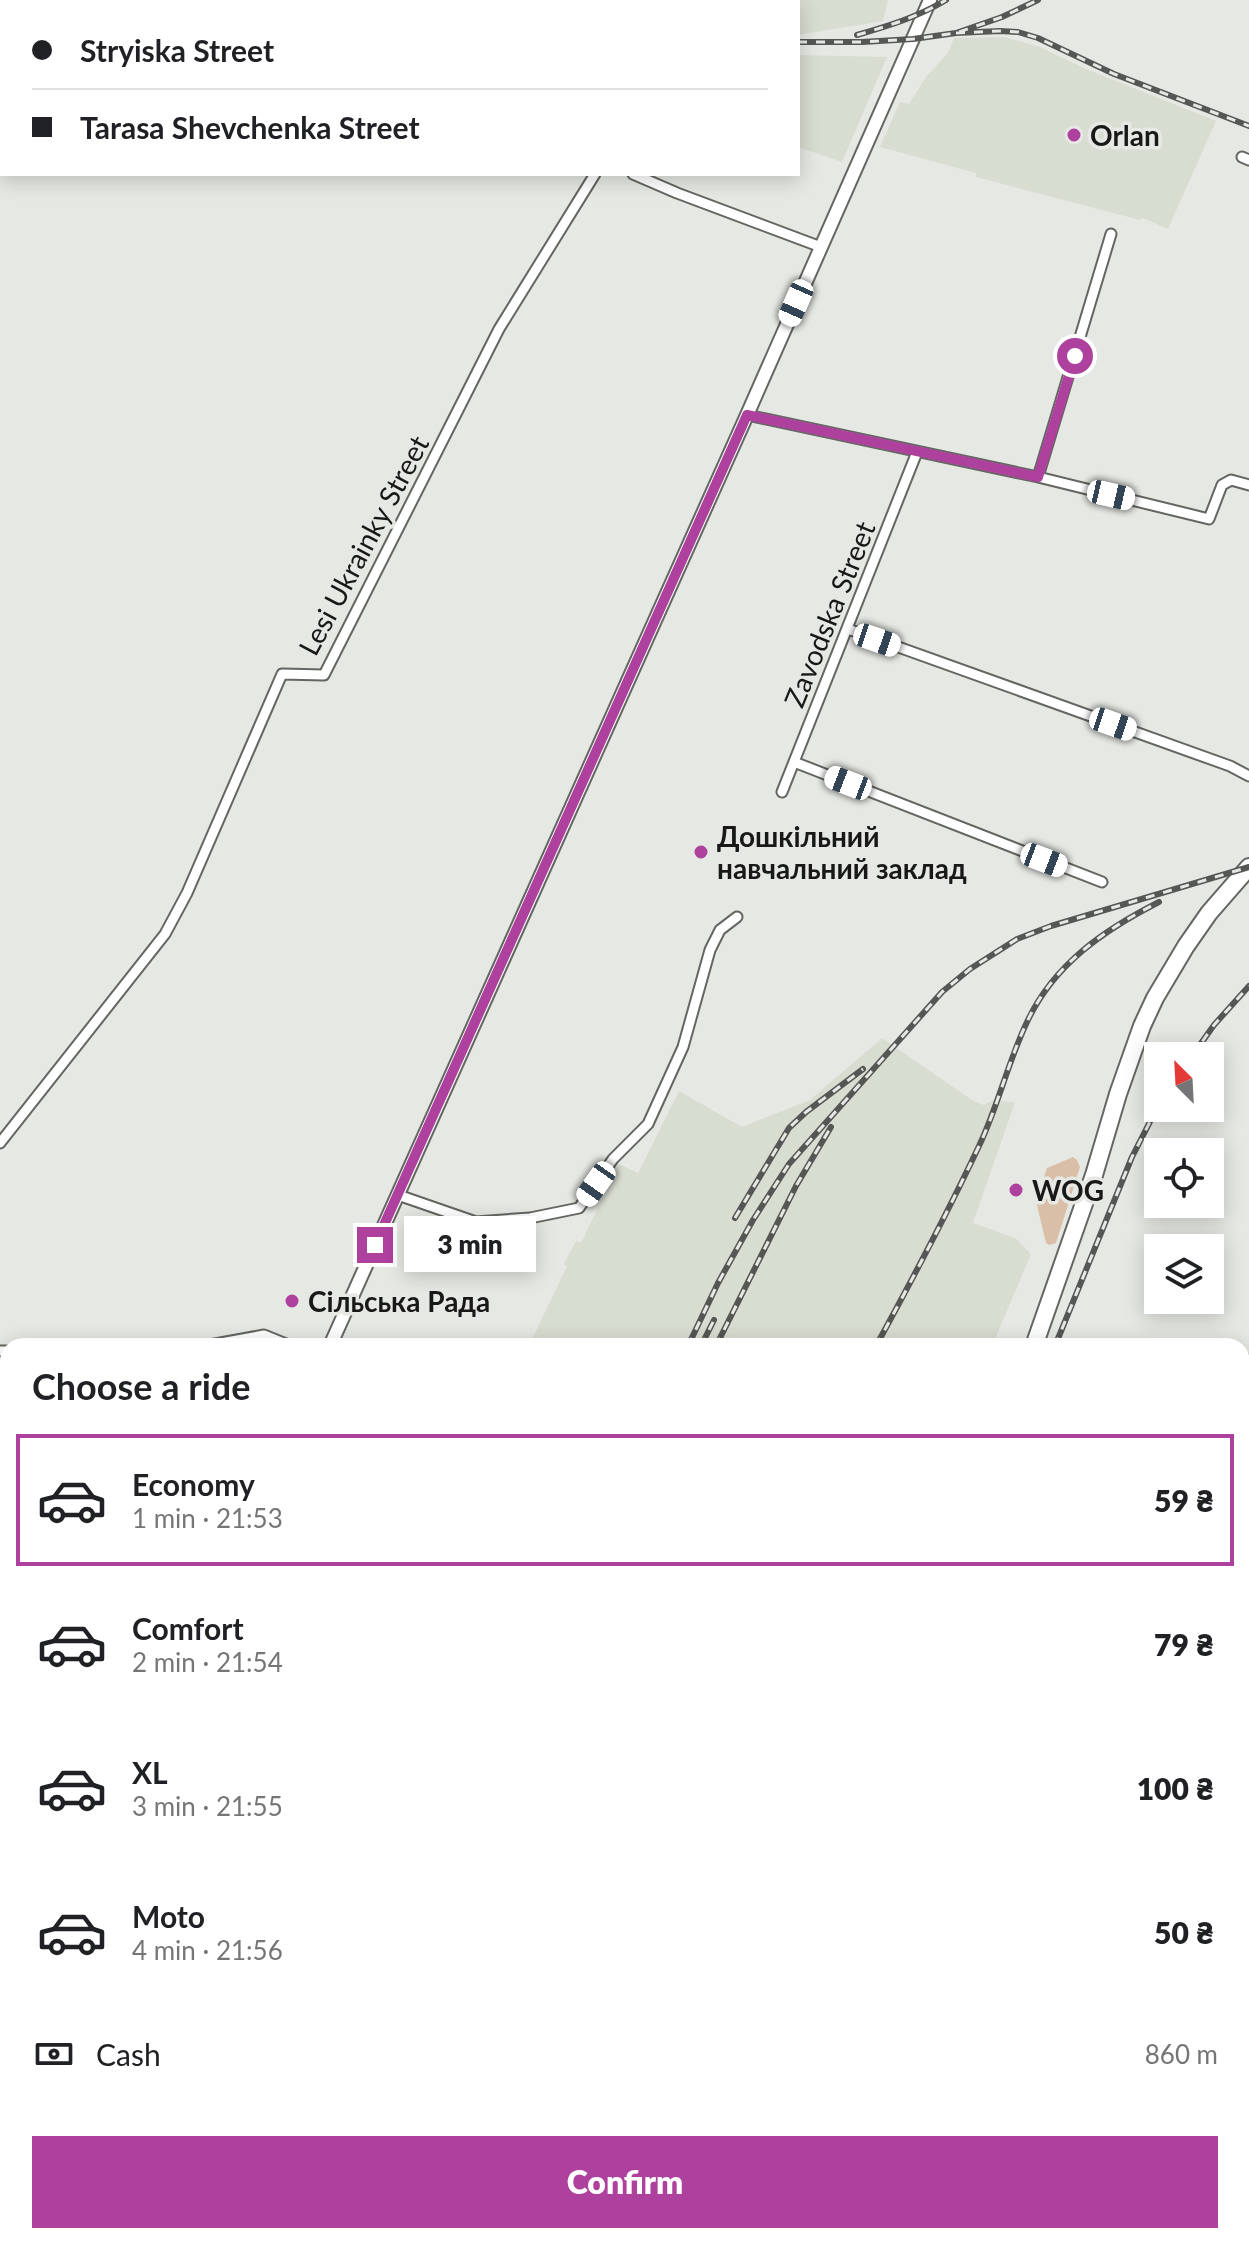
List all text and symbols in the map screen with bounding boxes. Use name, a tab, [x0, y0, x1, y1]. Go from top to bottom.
text: Stryiska Street	[80, 32, 274, 68]
text: Tarasa Shevchenka Street	[80, 109, 420, 145]
place label: Orlan	[1090, 118, 1160, 152]
marker: Orlan	[1065, 126, 1083, 144]
car	[775, 276, 817, 330]
route start	[1057, 338, 1093, 374]
street label: Lesi Ukrainky Street	[291, 429, 435, 661]
car	[1085, 478, 1137, 512]
street label: Zavodska Street	[776, 516, 882, 712]
car	[850, 621, 904, 659]
car	[1086, 705, 1140, 743]
car	[821, 763, 875, 803]
place label: Дошкільний навчальний заклад	[717, 819, 967, 885]
car	[1017, 840, 1071, 880]
marker: Дошкільний навчальний заклад	[692, 843, 710, 861]
north arrow	[1144, 1042, 1224, 1122]
map controls	[1144, 1042, 1224, 1314]
button: locate	[1144, 1138, 1224, 1218]
car	[572, 1157, 620, 1211]
place label: WOG	[1032, 1173, 1104, 1207]
marker: WOG	[1007, 1181, 1025, 1199]
callout: 3 min	[403, 1217, 535, 1273]
route end	[357, 1227, 393, 1263]
text: 3 min	[438, 1228, 502, 1260]
button: layers	[1144, 1234, 1224, 1314]
place label: Сільська Рада	[308, 1284, 490, 1318]
marker: Сільська Рада	[283, 1292, 301, 1310]
text: Choose a ride	[32, 1364, 251, 1408]
icon: car	[36, 1464, 108, 1536]
text: Economy	[132, 1466, 255, 1502]
text: 59 ₴	[1154, 1482, 1214, 1518]
text: 1 min · 21:53	[132, 1502, 283, 1534]
icon: car	[36, 1608, 108, 1680]
text: Comfort	[132, 1610, 244, 1646]
text: 79 ₴	[1154, 1626, 1214, 1662]
text: 2 min · 21:54	[132, 1646, 283, 1678]
icon: car	[36, 1752, 108, 1824]
text: XL	[132, 1754, 168, 1790]
text: 100 ₴	[1137, 1770, 1214, 1806]
text: 3 min · 21:55	[132, 1790, 283, 1822]
icon: car	[36, 1896, 108, 1968]
text: Moto	[132, 1898, 205, 1934]
text: 50 ₴	[1154, 1914, 1214, 1950]
text: 4 min · 21:56	[132, 1934, 283, 1966]
icon: cash	[32, 2032, 76, 2076]
text: Cash	[96, 2036, 161, 2072]
text: 860 m	[1145, 2038, 1218, 2070]
button: Confirm	[32, 2136, 1218, 2228]

